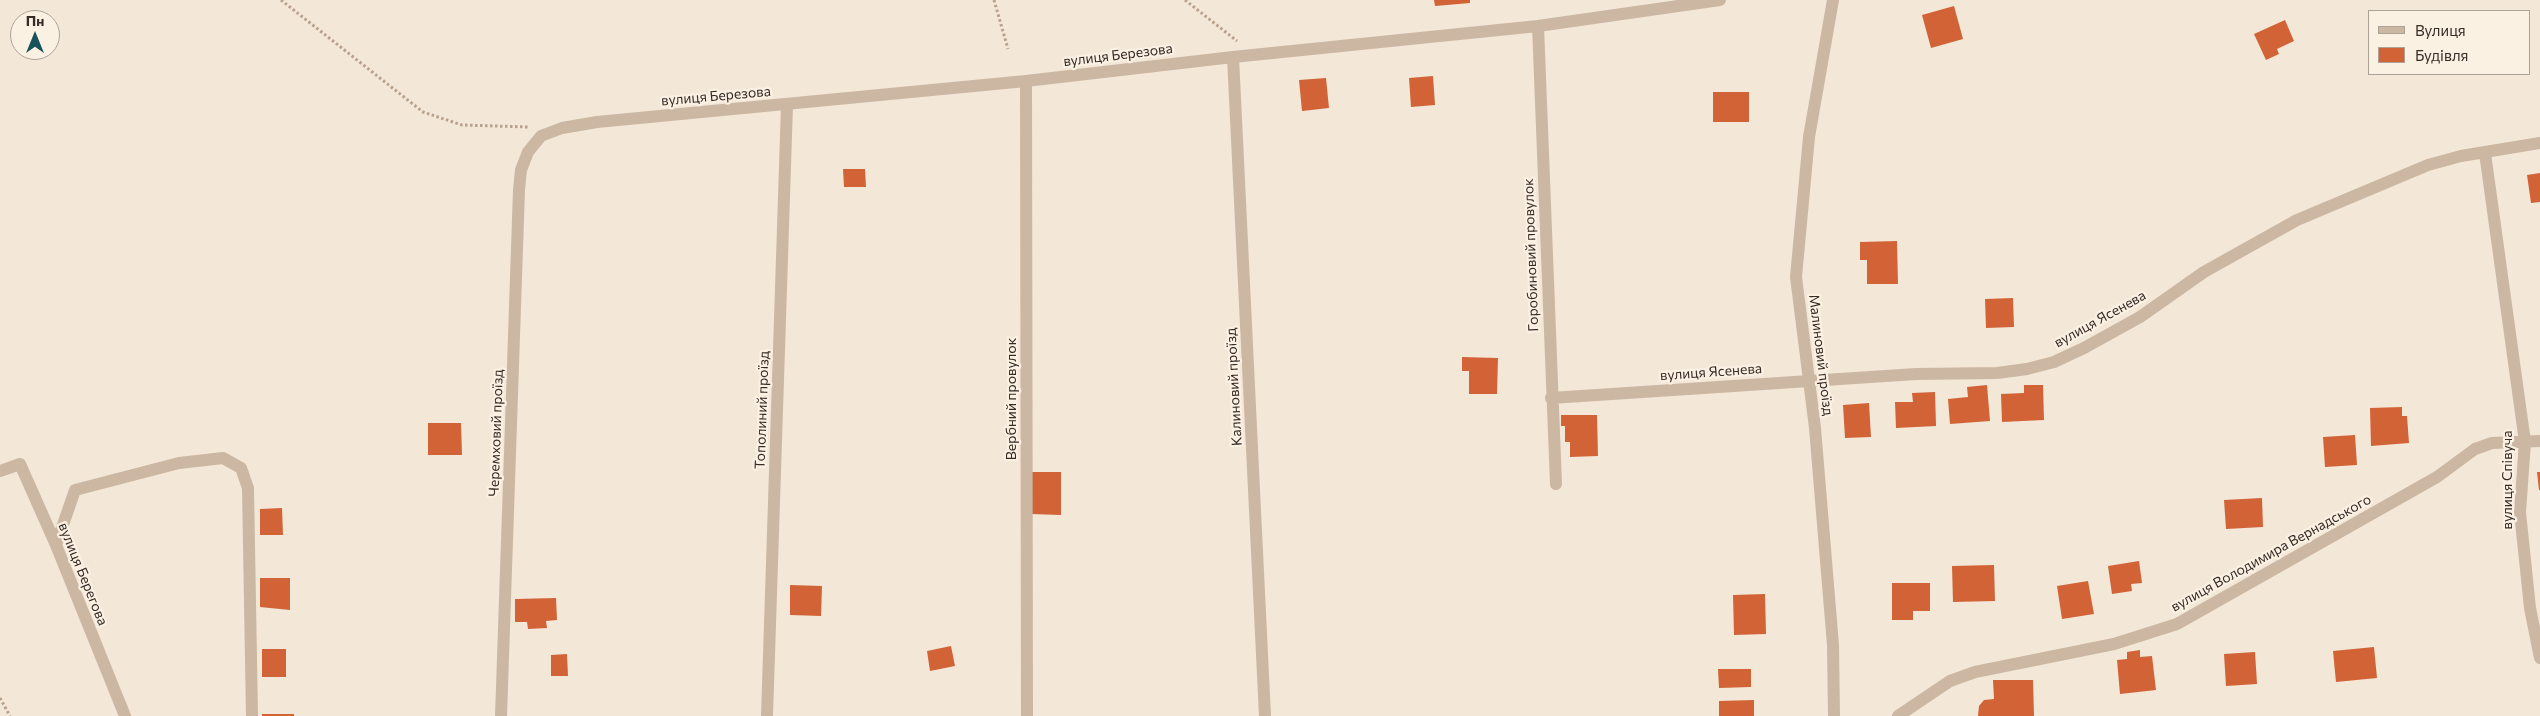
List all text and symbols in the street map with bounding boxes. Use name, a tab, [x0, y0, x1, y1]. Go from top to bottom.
north arrow	[10, 10, 60, 60]
legend	[2368, 10, 2530, 75]
text: Пн	[26, 12, 44, 29]
text: Вулиця	[2415, 21, 2466, 39]
street label: вулиця Березова	[1062, 40, 1174, 70]
text: Будівля	[2415, 46, 2468, 64]
street label: вулиця Березова	[660, 83, 772, 109]
street label: Горобиновий провулок	[1520, 178, 1542, 332]
street label: вулиця Ясенева	[2051, 287, 2149, 351]
street label: Малиновий проїзд	[1805, 293, 1837, 417]
street label: Калиновий проїзд	[1223, 327, 1245, 447]
street label: Вербний провулок	[1003, 338, 1019, 460]
street label: Тополиний проїзд	[752, 351, 772, 469]
street label: вулиця Ясенева	[1659, 360, 1763, 384]
street label: Черемховий проїзд	[485, 369, 507, 497]
street label: вулиця Співуча	[2499, 431, 2515, 529]
street label: вулиця Володимира Вернадського	[2168, 491, 2374, 615]
street label: вулиця Берегова	[55, 520, 111, 628]

